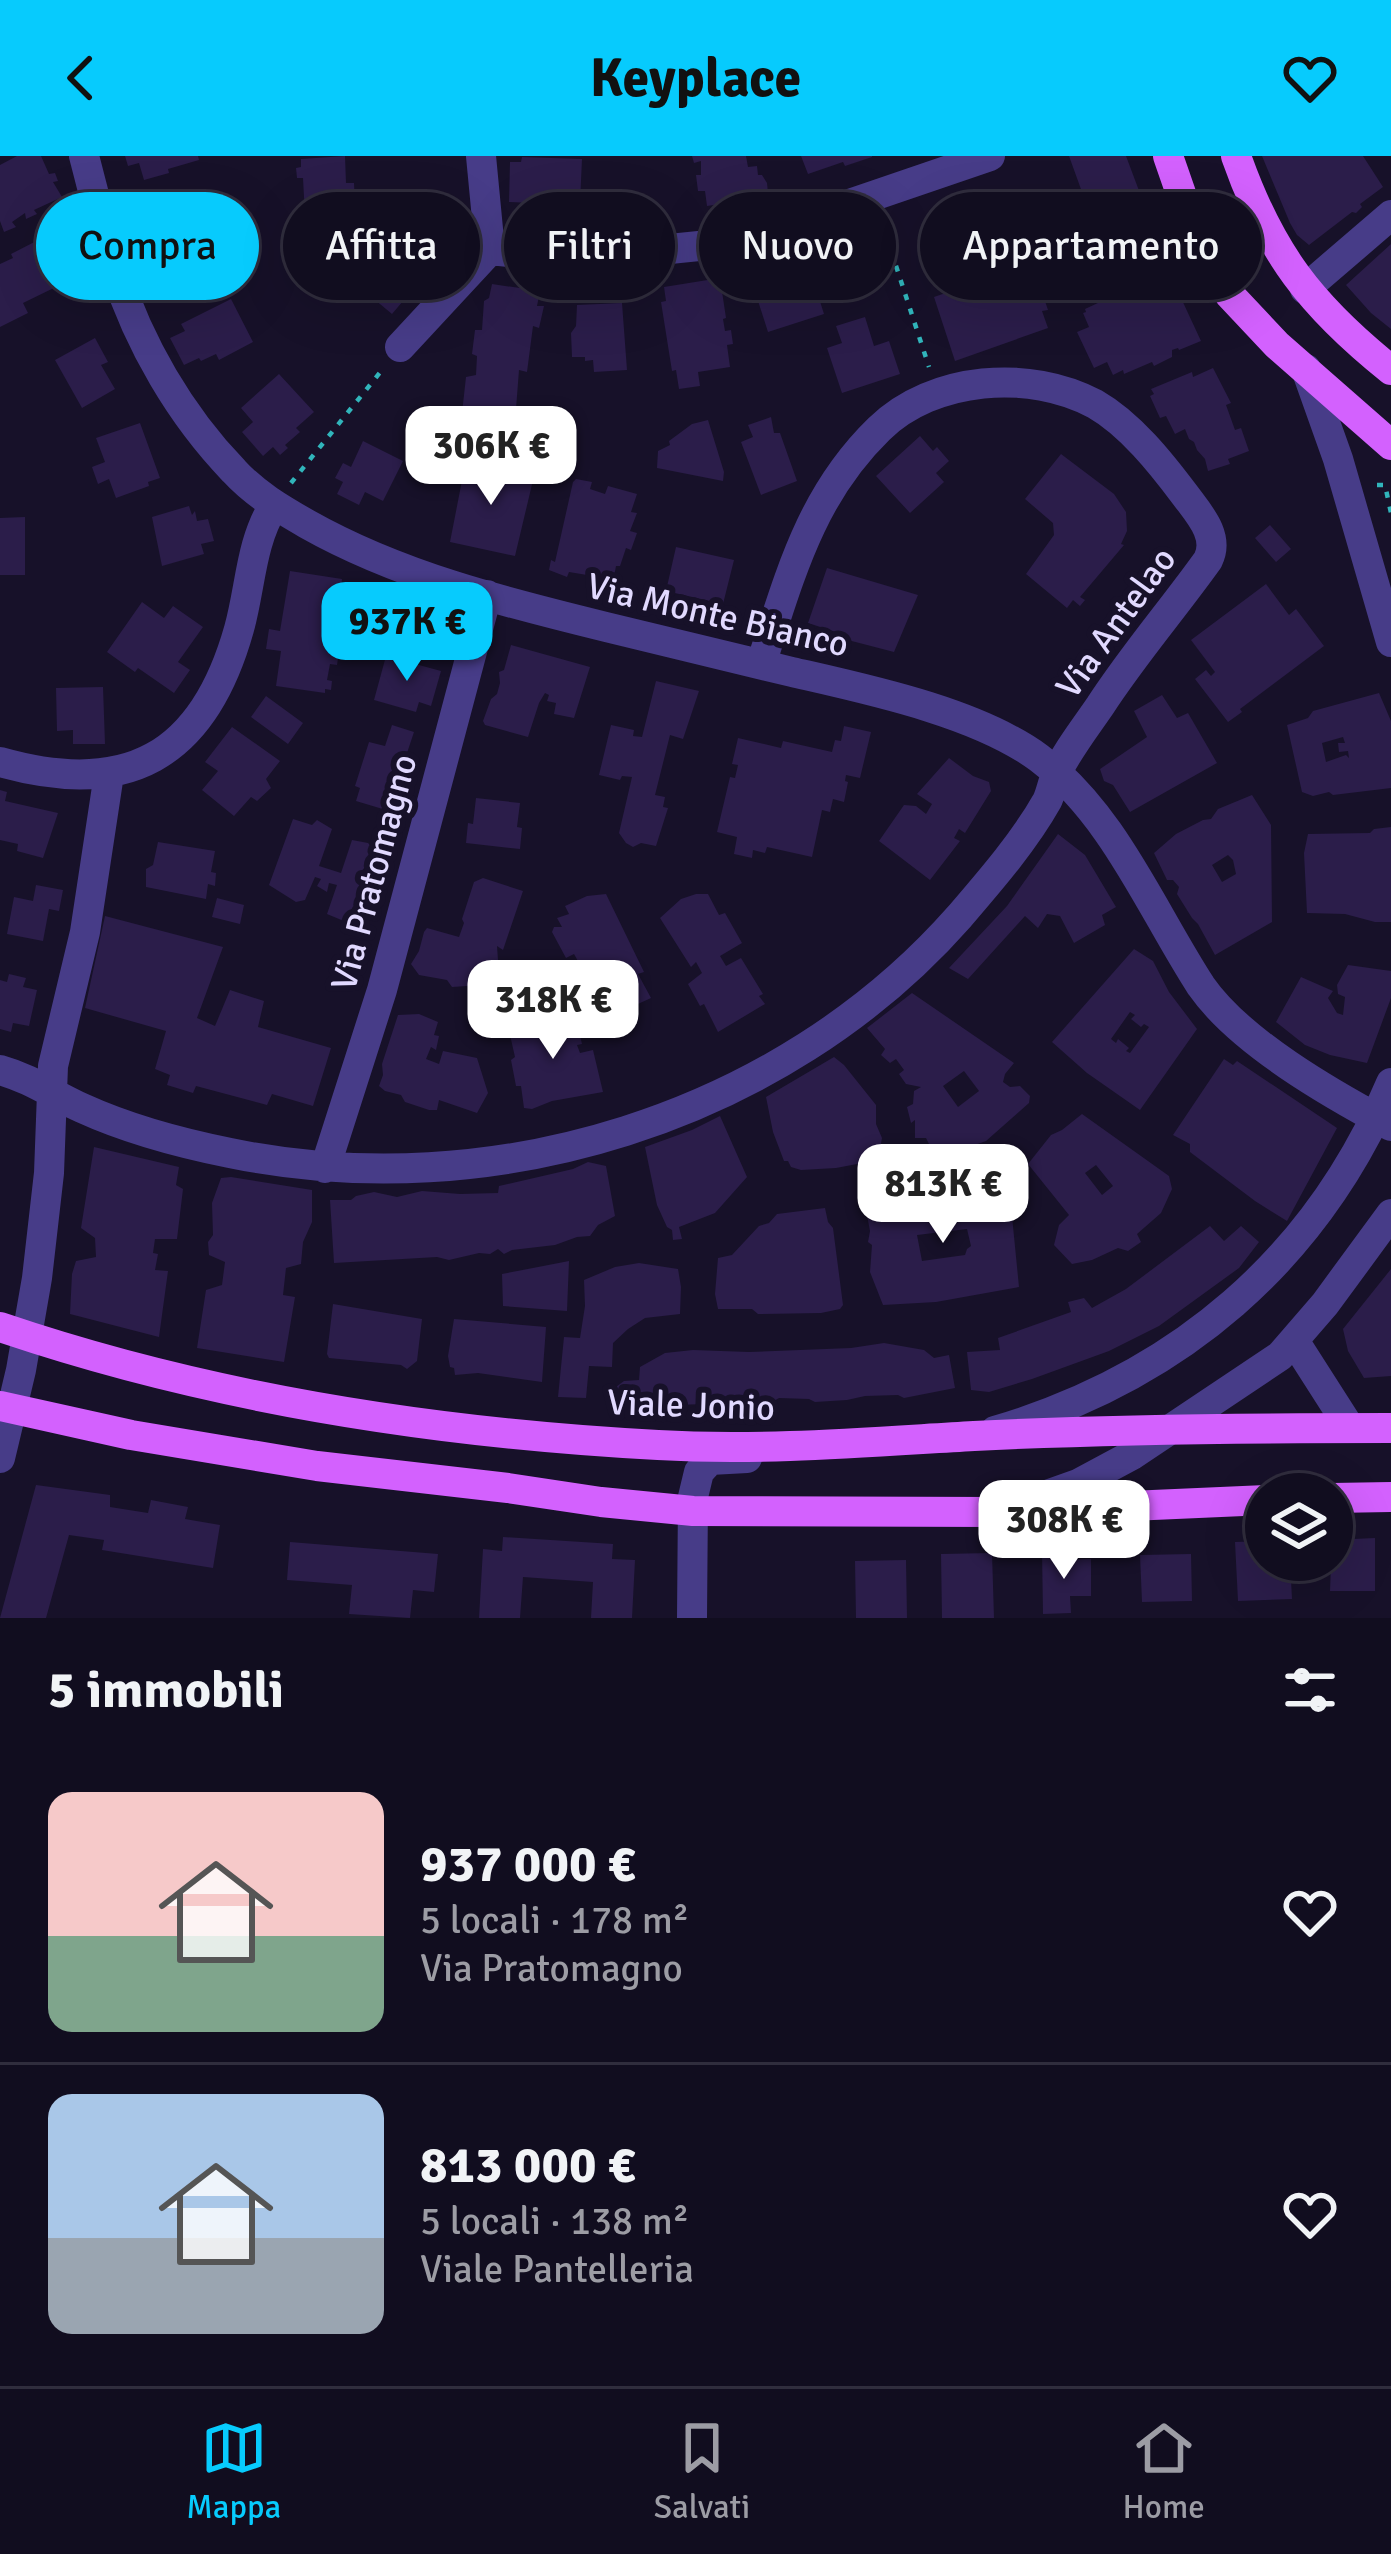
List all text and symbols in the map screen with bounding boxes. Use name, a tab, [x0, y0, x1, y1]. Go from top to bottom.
icon: back	[48, 45, 114, 111]
text: Keyplace	[590, 45, 801, 112]
icon: heart	[1277, 45, 1343, 111]
chip: Compra	[36, 192, 259, 300]
chip: Affitta	[283, 192, 480, 300]
chip: Filtri	[504, 192, 675, 300]
chip: Nuovo	[699, 192, 896, 300]
chip: Appartamento	[920, 192, 1262, 300]
pin: 306K €	[393, 406, 589, 508]
text: 306K €	[432, 421, 550, 469]
street label: Via Antelao	[1046, 538, 1186, 707]
street label: Via Monte Bianco	[582, 563, 853, 667]
pin: 937K €	[309, 582, 505, 684]
text: 937K €	[348, 597, 466, 645]
street label: Via Pratomagno	[321, 749, 428, 995]
pin: 318K €	[455, 960, 651, 1062]
text: 318K €	[494, 975, 612, 1023]
pin: 813K €	[845, 1144, 1041, 1246]
text: 813K €	[884, 1159, 1002, 1207]
street label: Viale Jonio	[606, 1380, 776, 1431]
map controls	[1245, 1473, 1353, 1581]
button: layers	[1245, 1473, 1353, 1581]
pin: 308K €	[966, 1480, 1162, 1582]
text: 308K €	[1005, 1495, 1123, 1543]
icon: filters	[1277, 1657, 1343, 1723]
text: 5 immobili	[48, 1659, 284, 1722]
text: 937 000 €	[420, 1833, 635, 1896]
icon: home	[144, 1840, 288, 1984]
icon: heart	[1277, 1879, 1343, 1945]
text: 5 locali · 178 m²	[420, 1896, 689, 1944]
text: Via Pratomagno	[420, 1944, 683, 1992]
text: 813 000 €	[420, 2134, 635, 2197]
icon: home	[144, 2142, 288, 2286]
icon: heart	[1277, 2181, 1343, 2247]
text: 5 locali · 138 m²	[420, 2197, 689, 2245]
text: Viale Pantelleria	[420, 2245, 694, 2293]
tab: Mappa	[186, 2415, 281, 2528]
tab: Salvati	[654, 2415, 750, 2528]
tab: Home	[1123, 2415, 1205, 2528]

